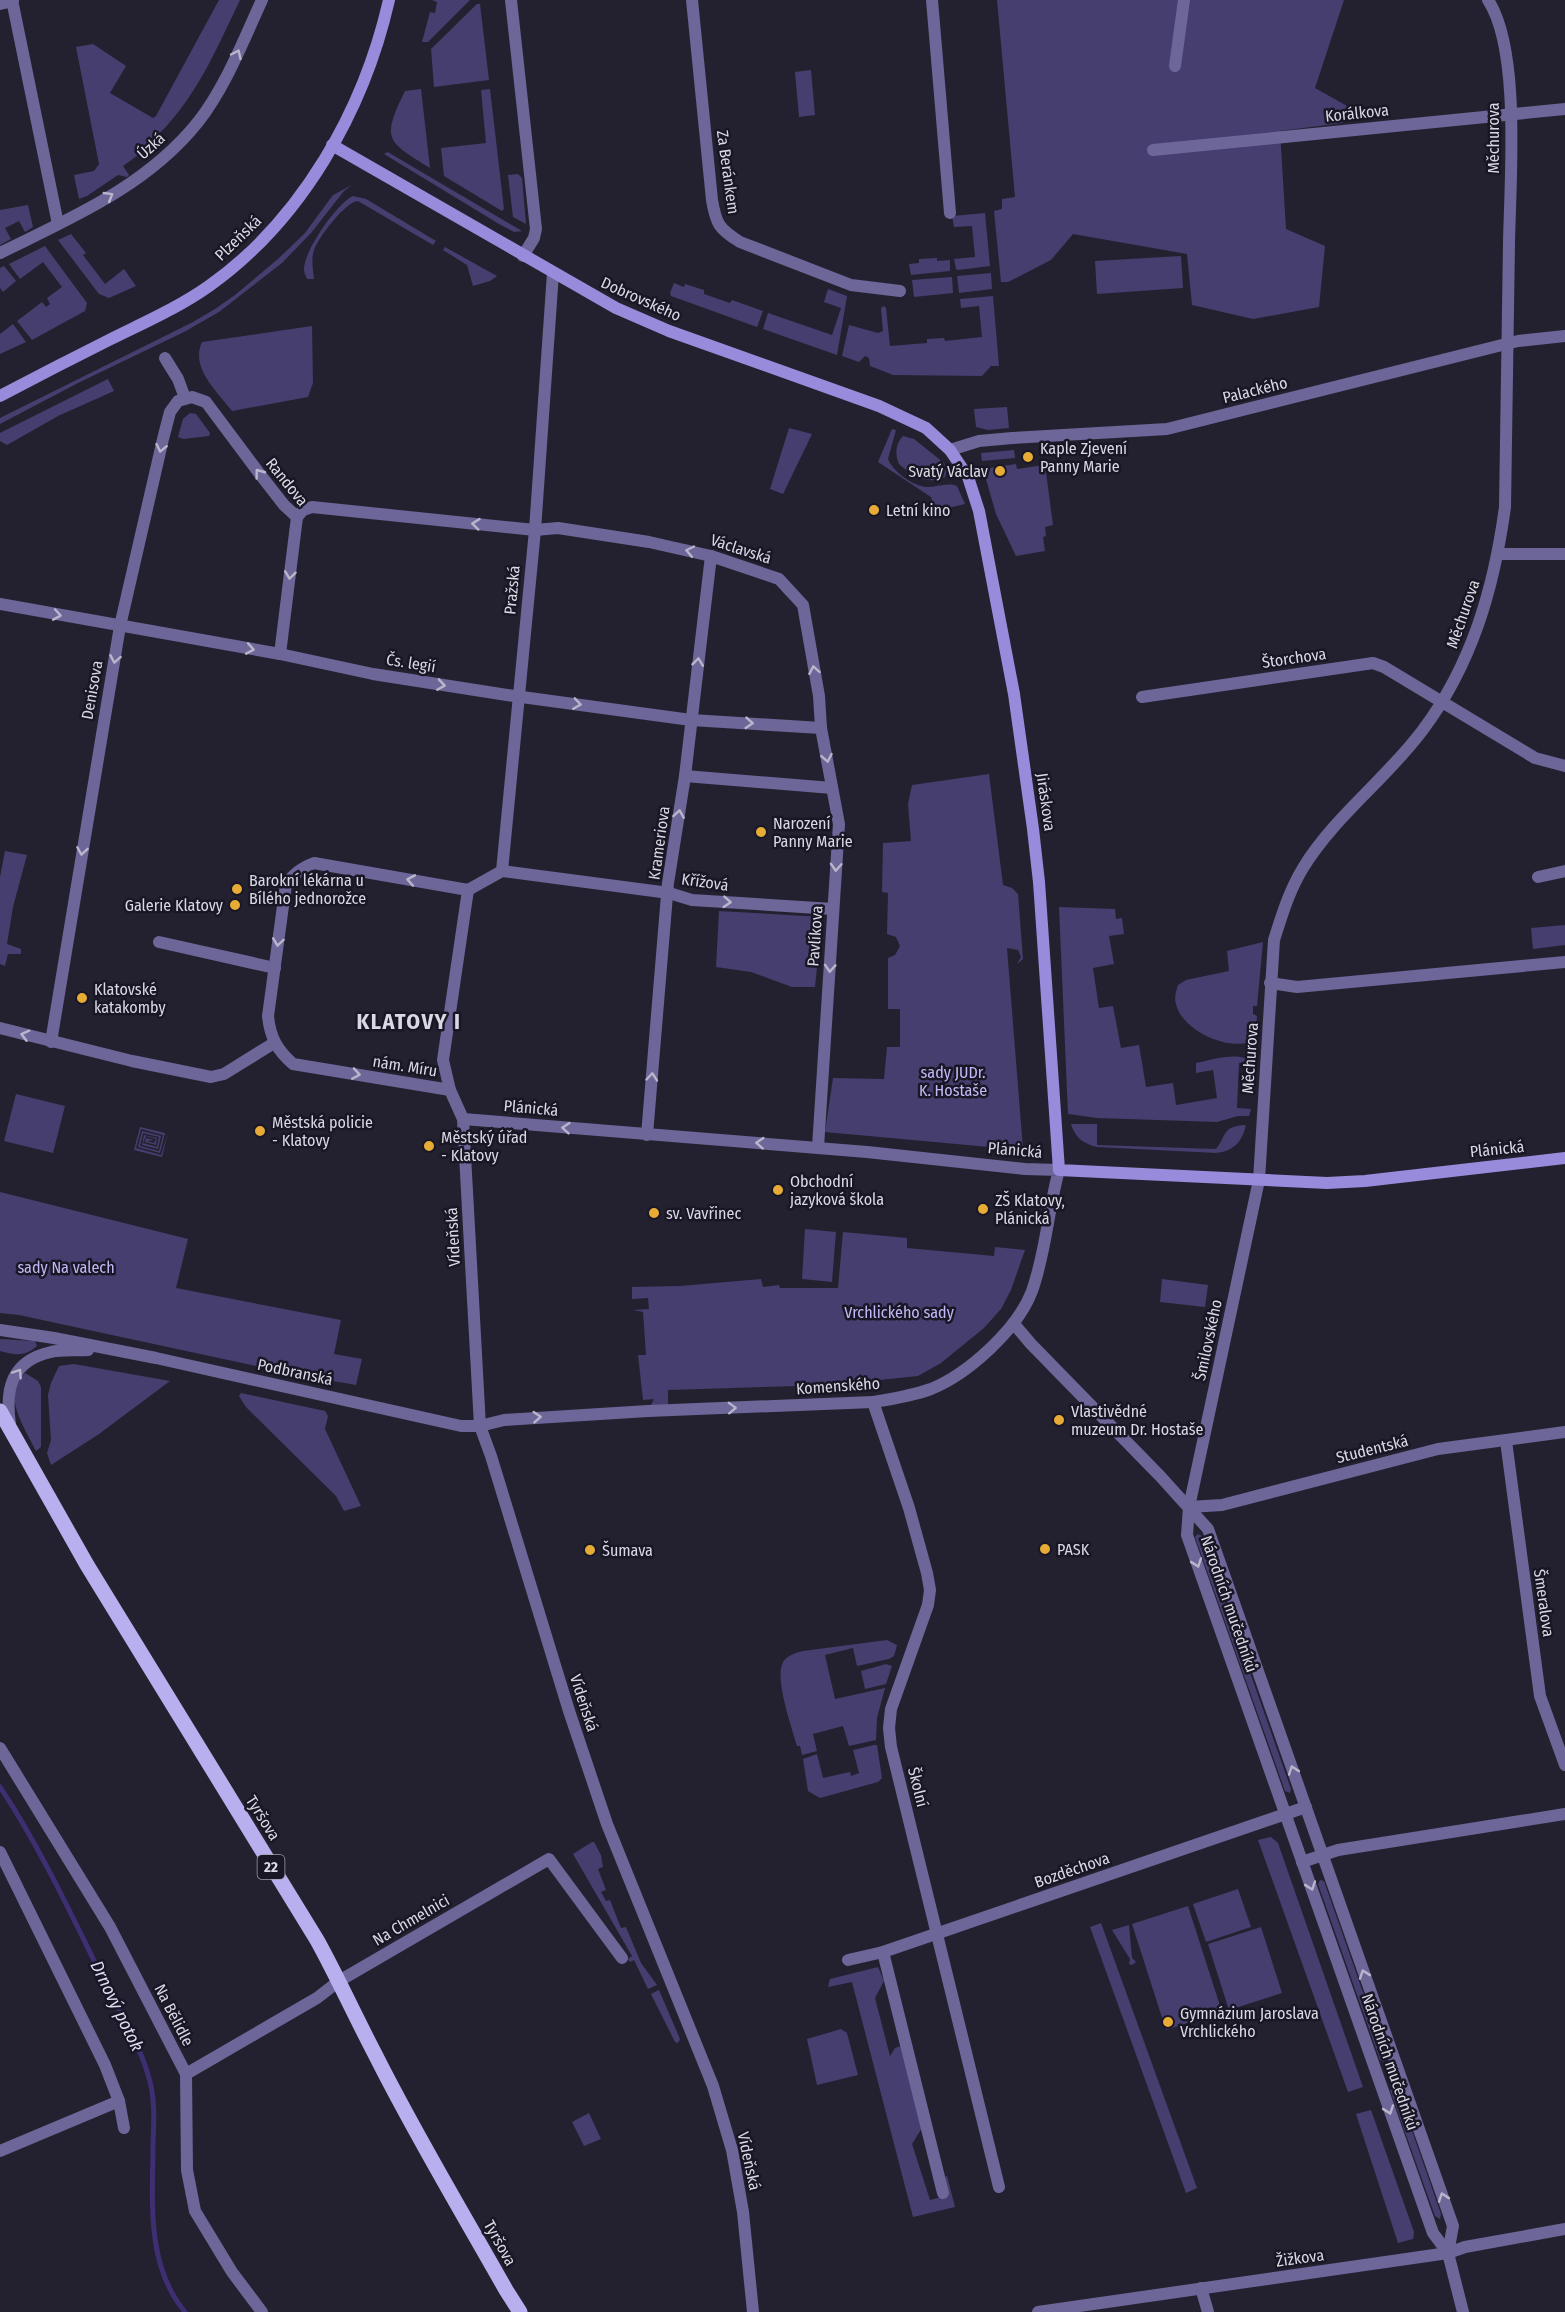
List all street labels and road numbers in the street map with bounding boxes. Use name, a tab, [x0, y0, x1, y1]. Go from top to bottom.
street label: Korálkova	[1324, 100, 1390, 126]
street label: Měchurova	[1484, 102, 1503, 174]
street label: Úzká	[133, 129, 169, 163]
street label: Za Beránkem	[713, 129, 743, 215]
street label: Plzeňská	[211, 211, 265, 265]
street label: Dobrovského	[598, 273, 684, 325]
street label: Palackého	[1221, 373, 1289, 407]
street label: Randova	[262, 454, 312, 510]
street label: Václavská	[708, 530, 774, 568]
street label: Pražská	[500, 565, 524, 615]
street label: Měchurova	[1442, 577, 1484, 651]
street label: Štorchova	[1260, 643, 1328, 672]
street label: Čs. legií	[385, 649, 437, 676]
street label: Denisova	[77, 659, 107, 721]
street label: Jiráskova	[1033, 772, 1059, 832]
street label: Krameriova	[644, 805, 674, 881]
street label: Křížová	[680, 869, 730, 895]
street label: Pavlíkova	[803, 905, 827, 967]
street label: Měchurova	[1238, 1022, 1262, 1094]
street label: nám. Míru	[371, 1052, 439, 1080]
street label: Plánická	[503, 1096, 559, 1120]
street label: Plánická	[1469, 1137, 1525, 1161]
street label: Plánická	[987, 1138, 1043, 1162]
street label: Vídeňská	[442, 1207, 464, 1267]
street label: Šmilovského	[1189, 1297, 1226, 1382]
street label: Podbranská	[256, 1355, 335, 1389]
street label: Komenského	[795, 1374, 881, 1398]
street label: Studentská	[1334, 1431, 1410, 1467]
street label: Národních mučedníků	[1197, 1533, 1261, 1675]
street label: Šmeralova	[1530, 1568, 1559, 1638]
street label: Vídeňská	[566, 1672, 602, 1734]
street label: Školní	[904, 1765, 933, 1809]
street label: Tyršova	[242, 1792, 284, 1844]
street label: Bozděchova	[1032, 1848, 1112, 1892]
road number: 22	[258, 1855, 284, 1879]
street label: Na Chmelnici	[369, 1890, 453, 1950]
street label: Na Bělidle	[150, 1981, 198, 2049]
street label: Národních mučedníků	[1358, 1991, 1422, 2133]
street label: Vídeňská	[734, 2130, 764, 2192]
street label: Tyršova	[480, 2217, 520, 2269]
street label: Žižkova	[1275, 2244, 1325, 2271]

